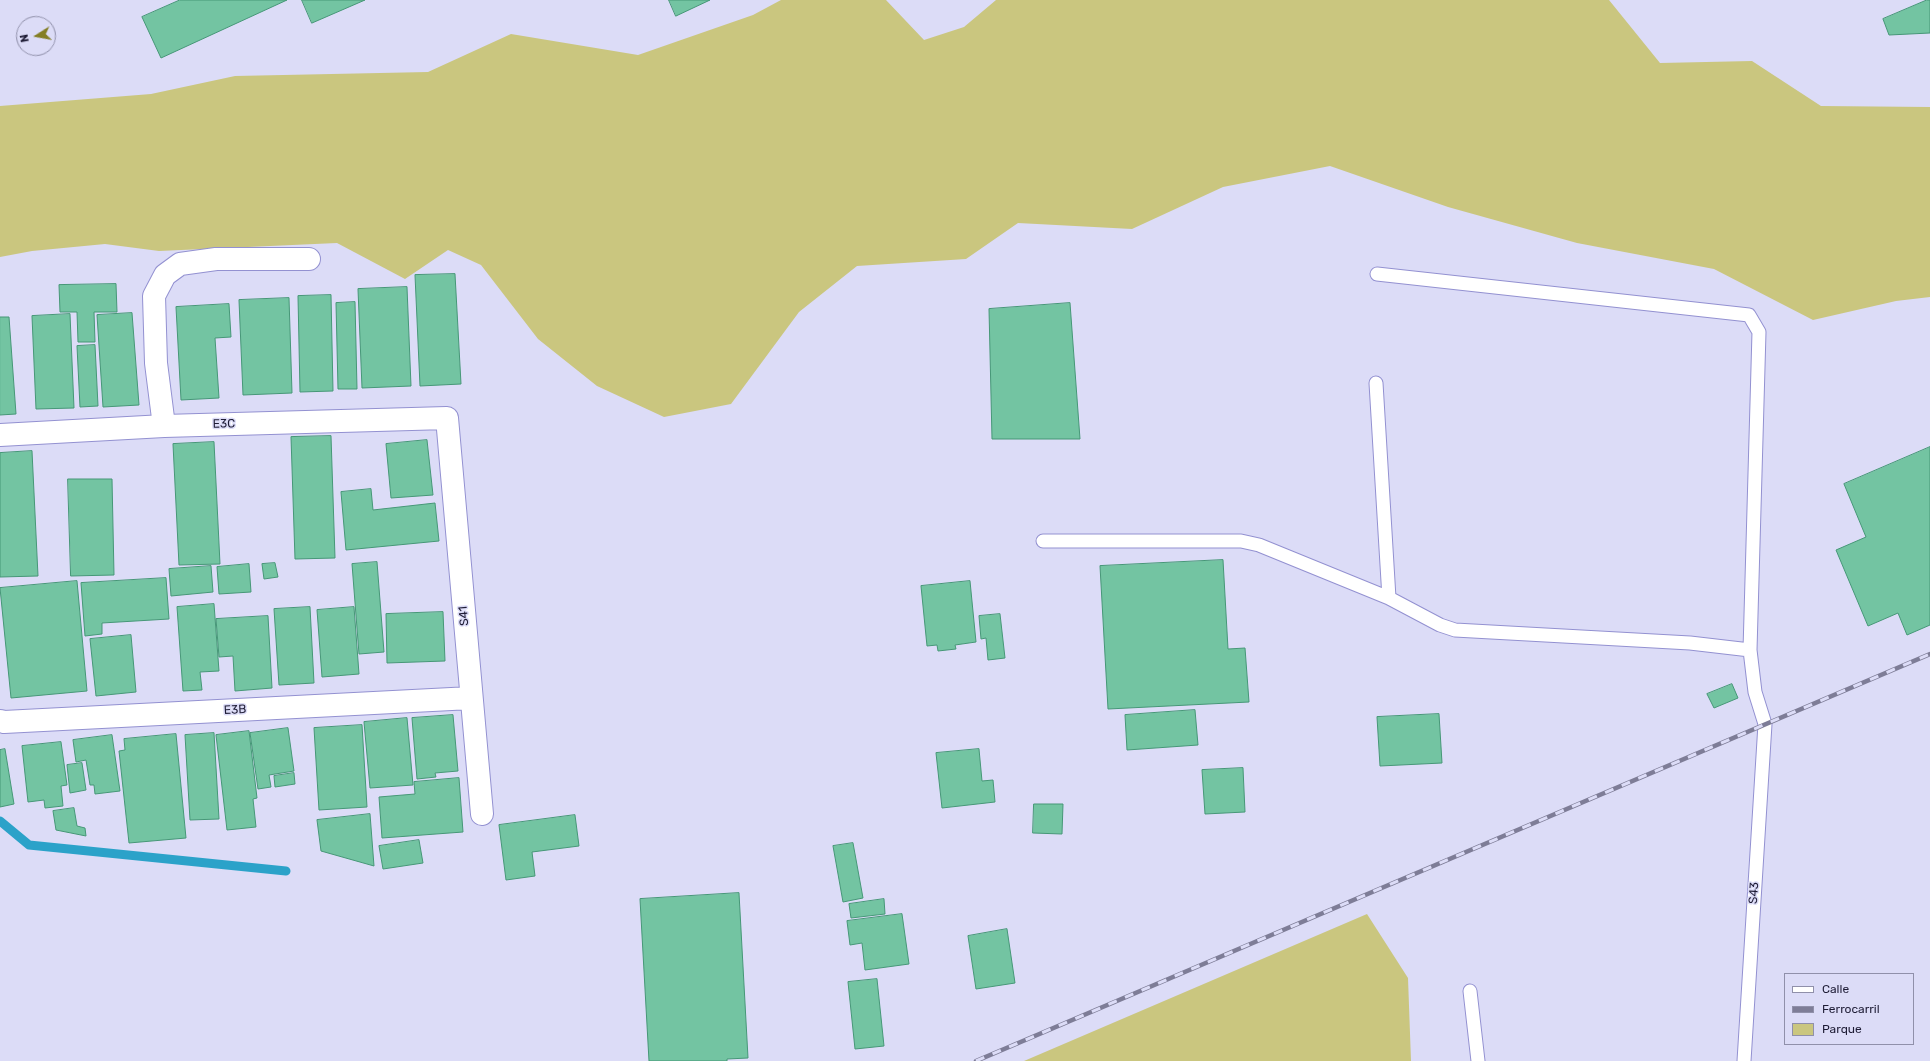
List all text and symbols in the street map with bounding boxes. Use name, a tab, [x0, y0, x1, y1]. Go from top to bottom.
north arrow	[16, 16, 56, 56]
text: N	[18, 33, 32, 43]
street label: E3C	[213, 417, 235, 431]
street label: S41	[456, 606, 472, 626]
street label: E3B	[223, 702, 247, 718]
street label: S43	[1746, 881, 1762, 905]
legend	[1784, 973, 1914, 1045]
text: Calle	[1822, 982, 1849, 996]
text: Ferrocarril	[1822, 1002, 1880, 1016]
text: Parque	[1822, 1022, 1862, 1036]

